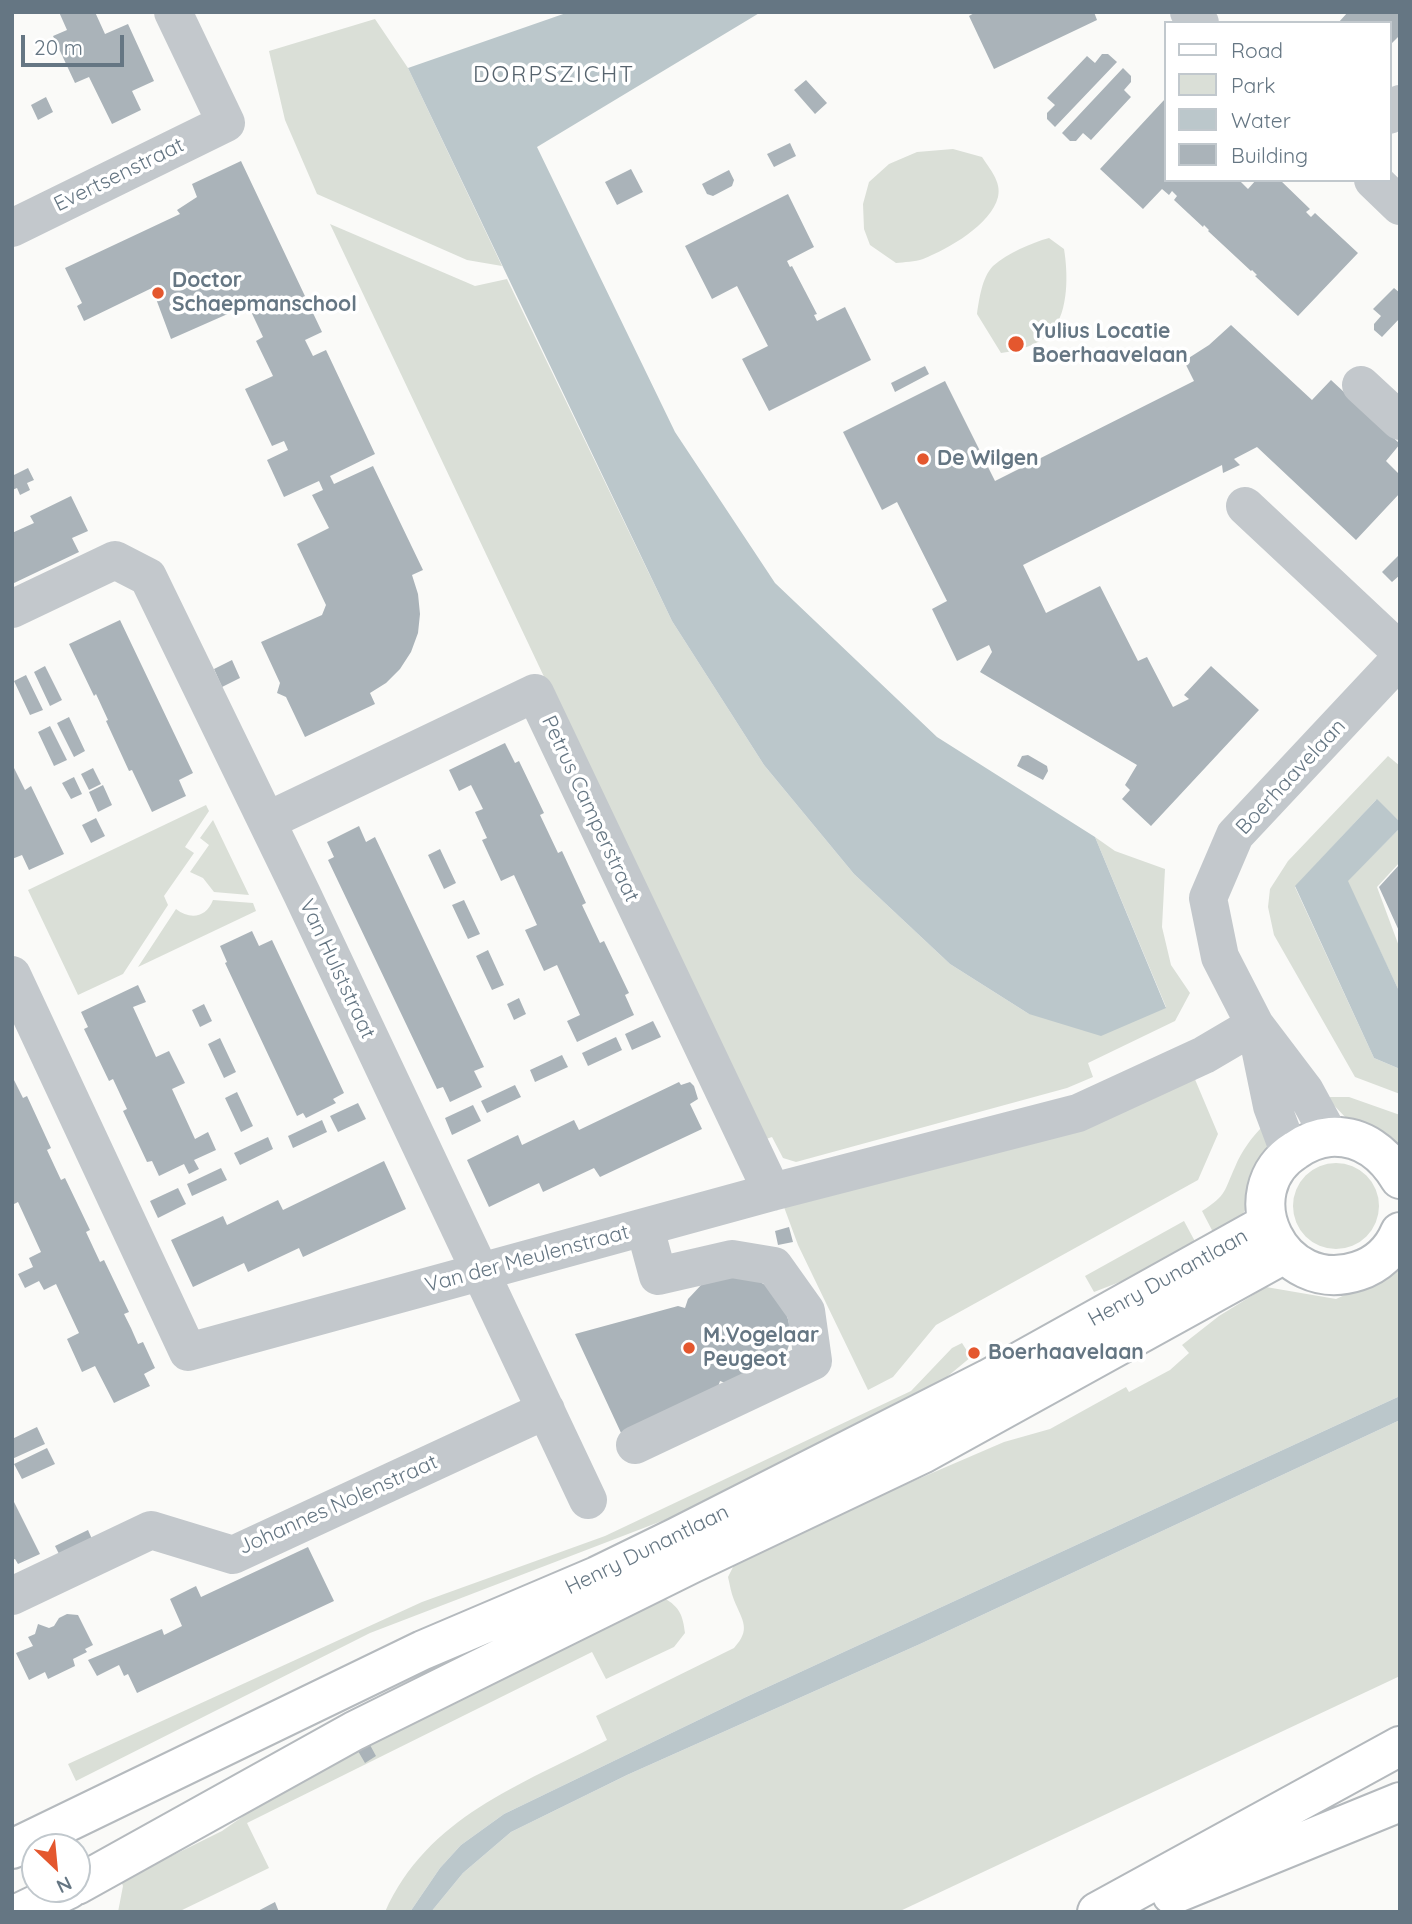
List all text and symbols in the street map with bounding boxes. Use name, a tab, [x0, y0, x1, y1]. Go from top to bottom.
scale bar	[24, 21, 128, 65]
legend	[1164, 21, 1391, 182]
text: 20 m	[34, 34, 83, 60]
text: Road	[1231, 37, 1283, 63]
district label: DORPSZICHT	[474, 61, 634, 89]
text: Park	[1231, 72, 1275, 98]
text: Water	[1231, 107, 1291, 133]
street label: Evertsenstraat	[50, 133, 188, 217]
text: Building	[1231, 142, 1308, 168]
place label: Doctor Schaepmanschool	[172, 268, 357, 318]
marker: Doctor Schaepmanschool	[150, 285, 166, 301]
place label: Yulius Locatie Boerhaavelaan	[1032, 319, 1188, 369]
marker: Yulius Locatie Boerhaavelaan	[1006, 334, 1026, 354]
place label: De Wilgen	[937, 446, 1039, 472]
marker: De Wilgen	[915, 451, 931, 467]
street label: Petrus Camperstraat	[536, 712, 644, 906]
street label: Boerhaavelaan	[1231, 714, 1351, 840]
street label: Van Hulststraat	[294, 895, 380, 1043]
street label: Van der Meulenstraat	[422, 1220, 632, 1298]
street label: Henry Dunantlaan	[1084, 1224, 1252, 1332]
place label: M.Vogelaar Peugeot	[703, 1323, 819, 1373]
marker: M.Vogelaar Peugeot	[681, 1340, 697, 1356]
place label: Boerhaavelaan	[988, 1340, 1144, 1366]
marker: Boerhaavelaan	[966, 1345, 982, 1361]
street label: Johannes Nolenstraat	[235, 1450, 441, 1560]
street label: Henry Dunantlaan	[561, 1500, 733, 1600]
north arrow	[21, 1833, 91, 1903]
text: N	[53, 1871, 76, 1899]

